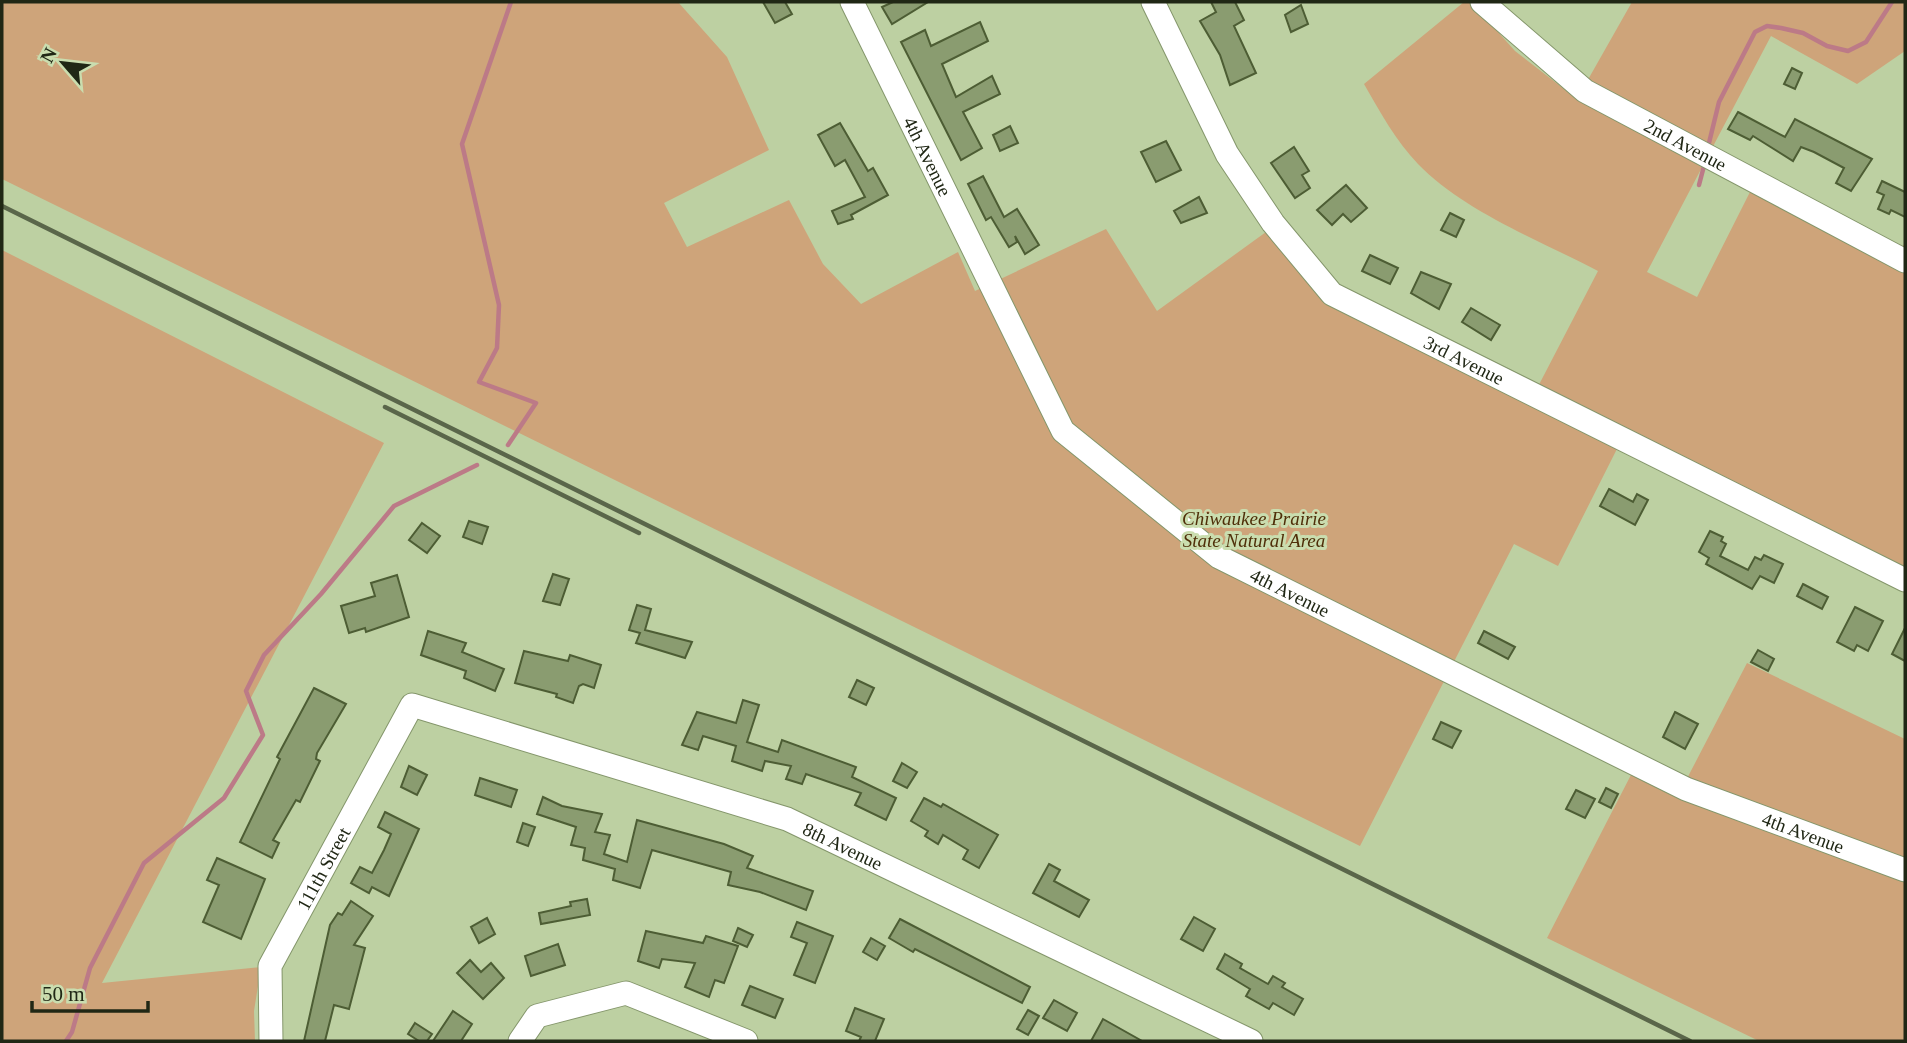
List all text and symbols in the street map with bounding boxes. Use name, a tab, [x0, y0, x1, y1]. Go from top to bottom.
north arrow	[28, 28, 98, 98]
text: N	[36, 44, 61, 66]
street label: 4th Avenue	[899, 113, 956, 200]
street label: 2nd Avenue	[1641, 115, 1730, 175]
street label: 3rd Avenue	[1420, 332, 1507, 389]
park label: Chiwaukee Prairie State Natural Area	[1182, 508, 1326, 551]
street label: 4th Avenue	[1247, 564, 1333, 621]
street label: 4th Avenue	[1759, 808, 1847, 858]
street label: 8th Avenue	[799, 818, 886, 874]
street label: 111th Street	[293, 823, 355, 914]
scale bar	[32, 970, 147, 1014]
text: 50 m	[42, 982, 85, 1006]

